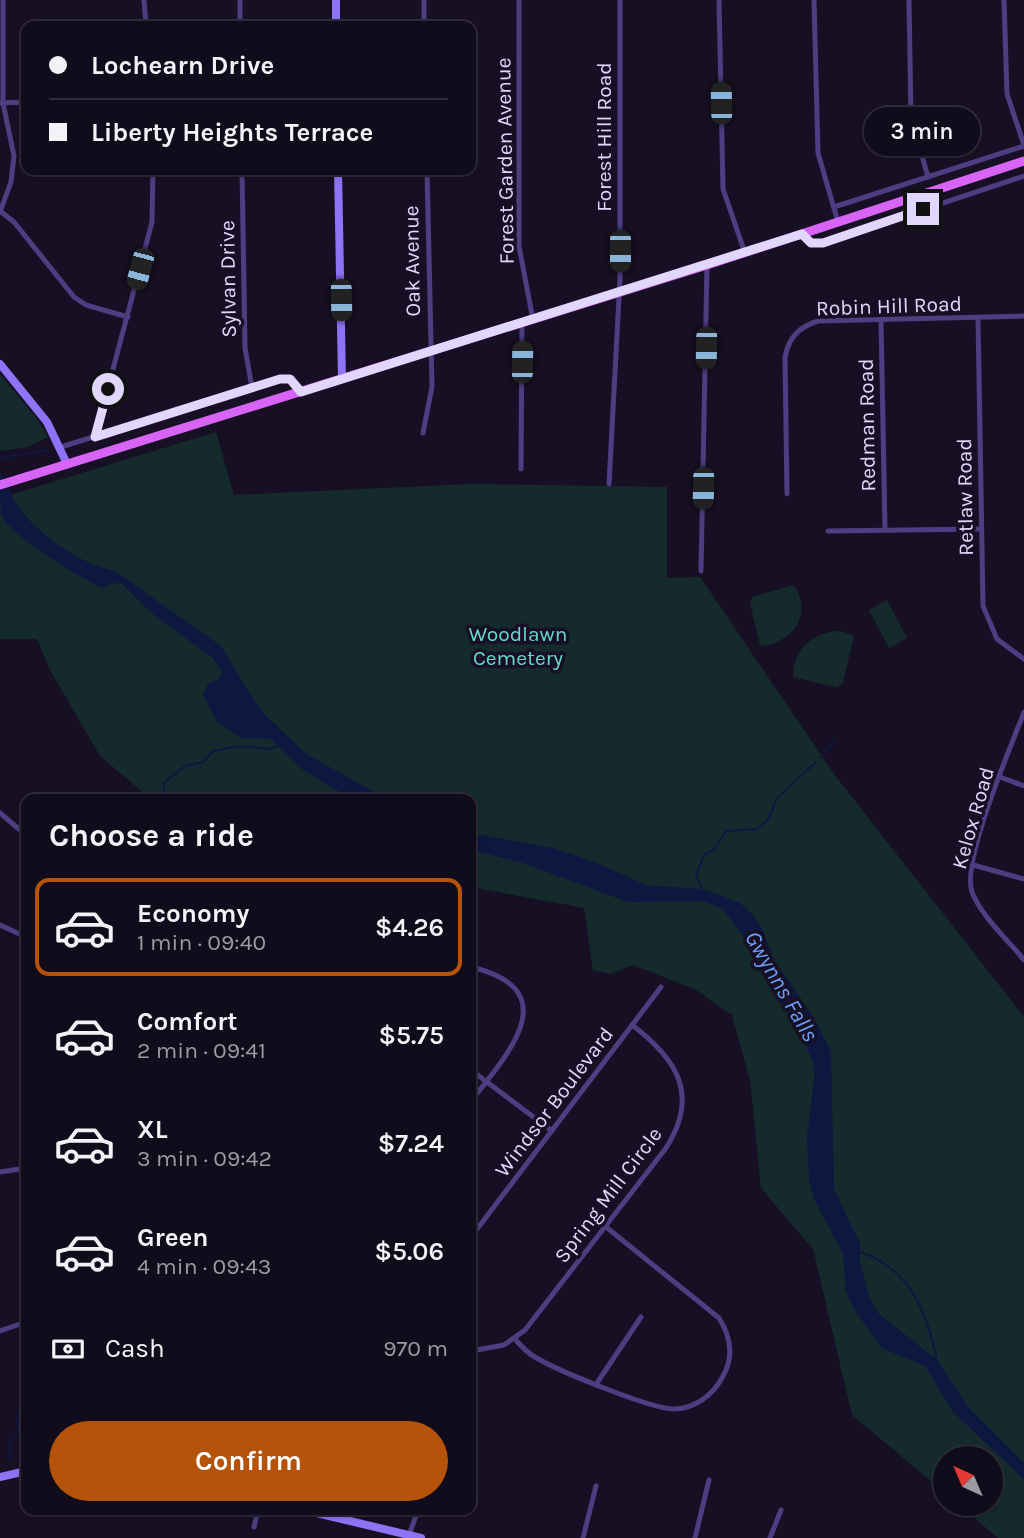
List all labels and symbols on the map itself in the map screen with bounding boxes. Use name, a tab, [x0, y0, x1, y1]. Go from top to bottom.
street label: Forest Garden Avenue	[491, 57, 519, 265]
street label: Forest Hill Road	[592, 62, 616, 212]
car	[711, 82, 732, 124]
callout: 3 min	[865, 108, 981, 156]
route end	[907, 193, 939, 225]
street label: Oak Avenue	[399, 205, 425, 317]
street label: Sylvan Drive	[215, 220, 241, 338]
car	[610, 230, 631, 272]
car	[125, 246, 156, 292]
car	[331, 279, 352, 321]
street label: Robin Hill Road	[816, 291, 962, 321]
car	[696, 327, 717, 369]
car	[512, 341, 533, 383]
street label: Redman Road	[854, 358, 880, 492]
route start	[92, 373, 124, 405]
street label: Retlaw Road	[952, 438, 978, 556]
car	[693, 467, 714, 509]
park label: Woodlawn Cemetery	[469, 622, 567, 670]
street label: Kelox Road	[947, 764, 999, 872]
water label: Gwynns Falls	[739, 926, 824, 1047]
street label: Windsor Boulevard	[490, 1022, 618, 1182]
street label: Spring Mill Circle	[549, 1123, 667, 1267]
north arrow	[933, 1446, 1003, 1516]

